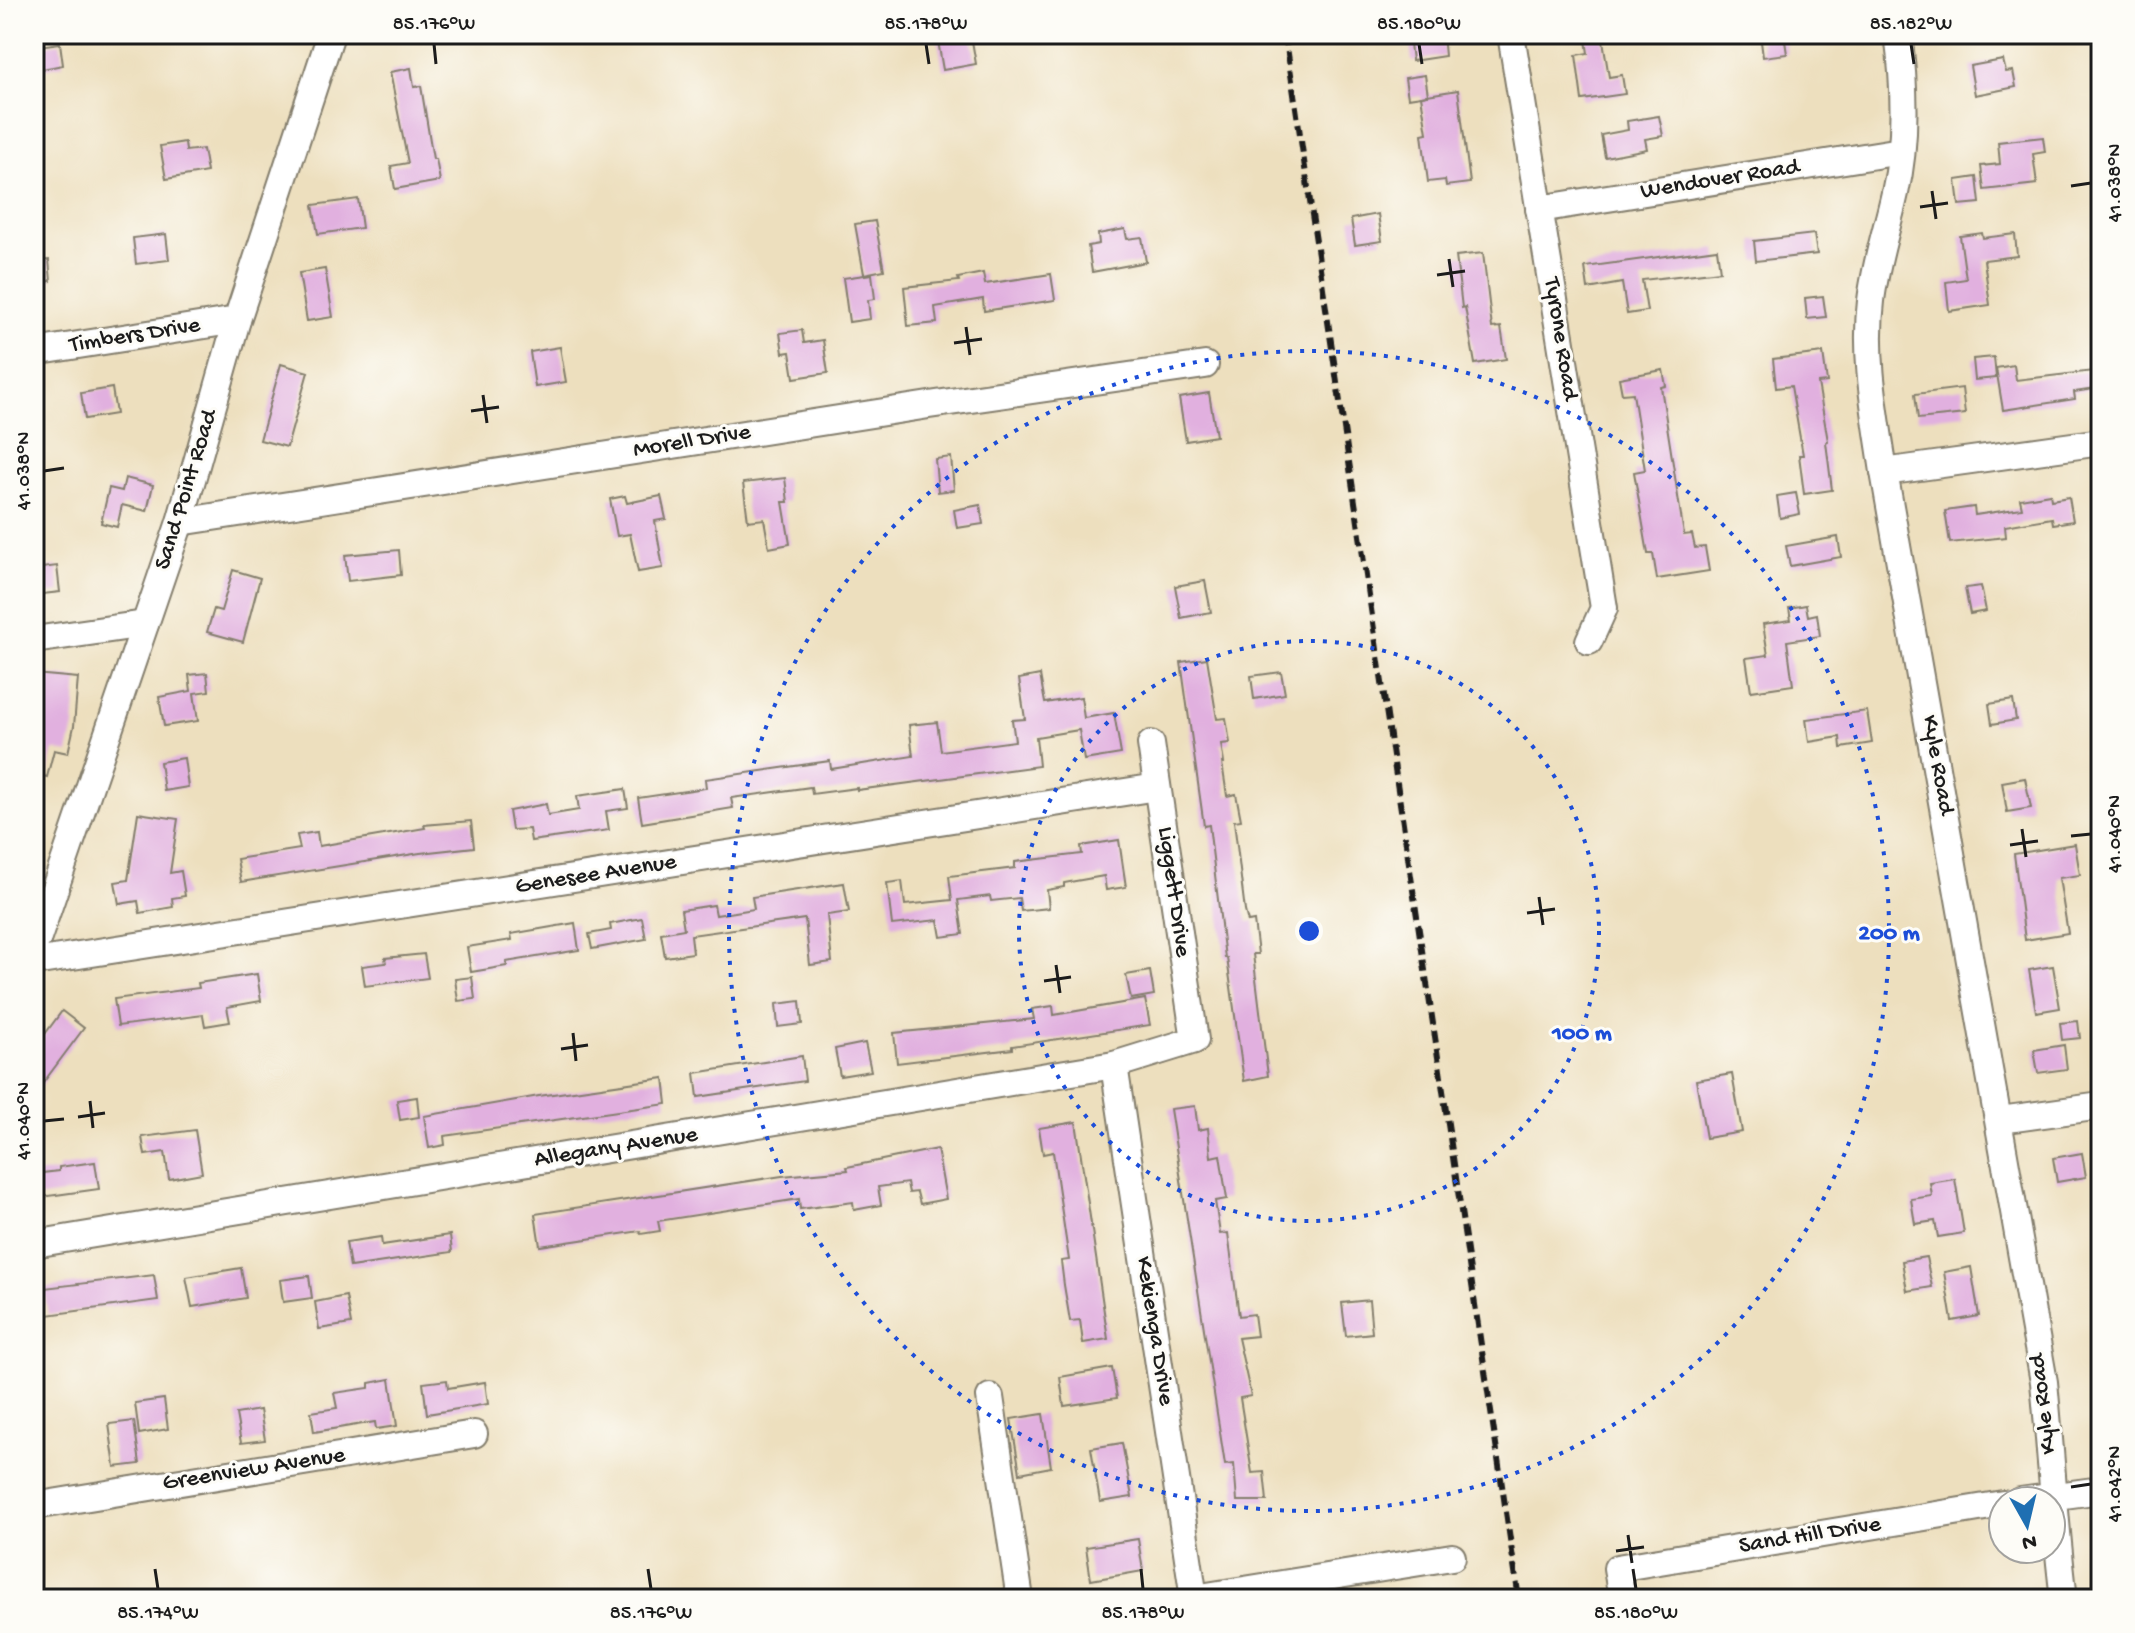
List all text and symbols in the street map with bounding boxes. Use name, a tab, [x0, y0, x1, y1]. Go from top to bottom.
text: 85.176°W	[393, 14, 475, 37]
text: 85.178°W	[884, 14, 968, 37]
text: 85.180°W	[1377, 14, 1461, 37]
text: 85.182°W	[1870, 14, 1952, 37]
text: 41.038°N	[2105, 144, 2128, 222]
street label: Wendover Road	[1639, 153, 1803, 207]
street label: Tyrone Road	[1536, 274, 1584, 404]
street label: Timbers Drive	[66, 311, 203, 361]
street label: Sand Point Road	[149, 405, 226, 574]
street label: Morell Drive	[631, 418, 753, 466]
text: 41.038°N	[14, 432, 37, 510]
street label: Kyle Road	[1914, 713, 1960, 819]
text: 41.040°N	[2105, 795, 2128, 873]
street label: Liggett Drive	[1150, 825, 1197, 960]
street label: Genesee Avenue	[513, 848, 679, 902]
centre of rings	[1295, 917, 1323, 945]
text: 200 m	[1858, 920, 1920, 949]
text: 100 m	[1551, 1020, 1612, 1049]
text: 41.040°N	[14, 1082, 37, 1160]
street label: Allegany Avenue	[532, 1121, 700, 1175]
street label: Kekienga Drive	[1128, 1255, 1180, 1408]
street label: Kyle Road	[2023, 1350, 2065, 1456]
street label: Greenview Avenue	[161, 1441, 348, 1499]
text: 41.042°N	[2105, 1446, 2128, 1522]
north arrow	[1987, 1485, 2067, 1565]
street label: Sand Hill Drive	[1737, 1510, 1884, 1562]
text: N	[2020, 1527, 2038, 1555]
text: 85.174°W	[117, 1603, 199, 1626]
text: 85.176°W	[610, 1603, 692, 1626]
text: 85.178°W	[1101, 1603, 1185, 1626]
text: 85.180°W	[1594, 1603, 1678, 1626]

